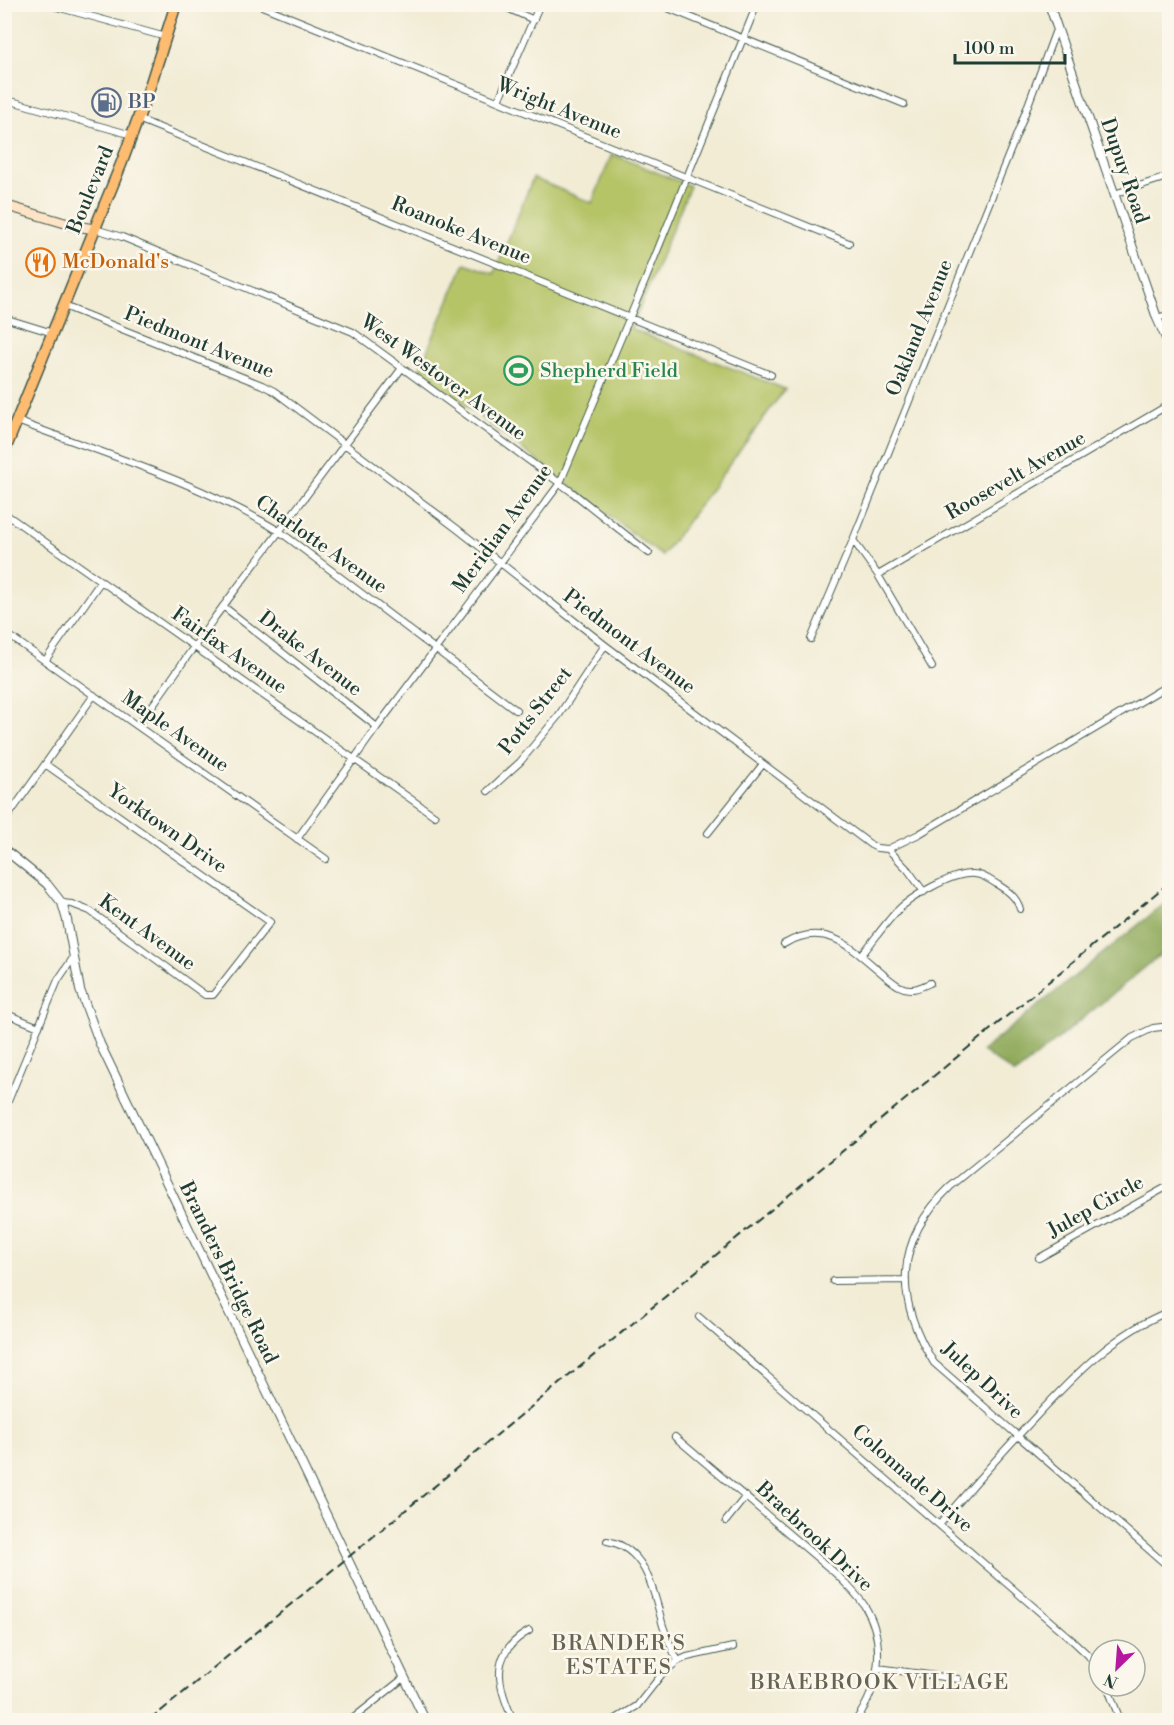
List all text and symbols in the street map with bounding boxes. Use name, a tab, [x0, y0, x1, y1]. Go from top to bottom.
scale bar	[955, 27, 1064, 65]
text: 100 m	[964, 37, 1015, 60]
street label: Wright Avenue	[492, 72, 625, 145]
fuel station icon: BP	[91, 86, 123, 118]
place label: BP	[127, 90, 156, 115]
street label: Dupuy Road	[1094, 115, 1154, 228]
street label: Boulevard	[62, 142, 120, 238]
street label: Roanoke Avenue	[387, 192, 535, 270]
restaurant icon: McDonald's	[25, 246, 57, 278]
place label: McDonald's	[62, 250, 169, 275]
street label: Oakland Avenue	[881, 256, 959, 400]
street label: Piedmont Avenue	[120, 302, 278, 384]
street label: West Westover Avenue	[354, 309, 531, 447]
sports icon: Shepherd Field	[503, 355, 535, 387]
place label: Shepherd Field	[540, 359, 679, 384]
street label: Roosevelt Avenue	[941, 426, 1091, 526]
street label: Meridian Avenue	[448, 460, 558, 598]
street label: Charlotte Avenue	[250, 490, 392, 600]
street label: Piedmont Avenue	[558, 584, 700, 700]
street label: Fairfax Avenue	[166, 602, 292, 700]
street label: Drake Avenue	[253, 606, 367, 702]
street label: Potts Street	[494, 662, 578, 760]
street label: Maple Avenue	[116, 686, 234, 778]
street label: Yorktown Drive	[102, 778, 232, 879]
street label: Kent Avenue	[94, 889, 200, 977]
street label: Julep Circle	[1043, 1170, 1149, 1244]
street label: Branders Bridge Road	[173, 1177, 283, 1369]
street label: Julep Drive	[935, 1336, 1028, 1425]
street label: Colonnade Drive	[846, 1420, 978, 1538]
street label: Braebrook Drive	[750, 1476, 878, 1597]
district label: BRANDER'S ESTATES	[551, 1631, 686, 1681]
north arrow	[1087, 1638, 1147, 1698]
text: N	[1101, 1669, 1121, 1692]
district label: BRAEBROOK VILLAGE	[749, 1670, 1010, 1696]

